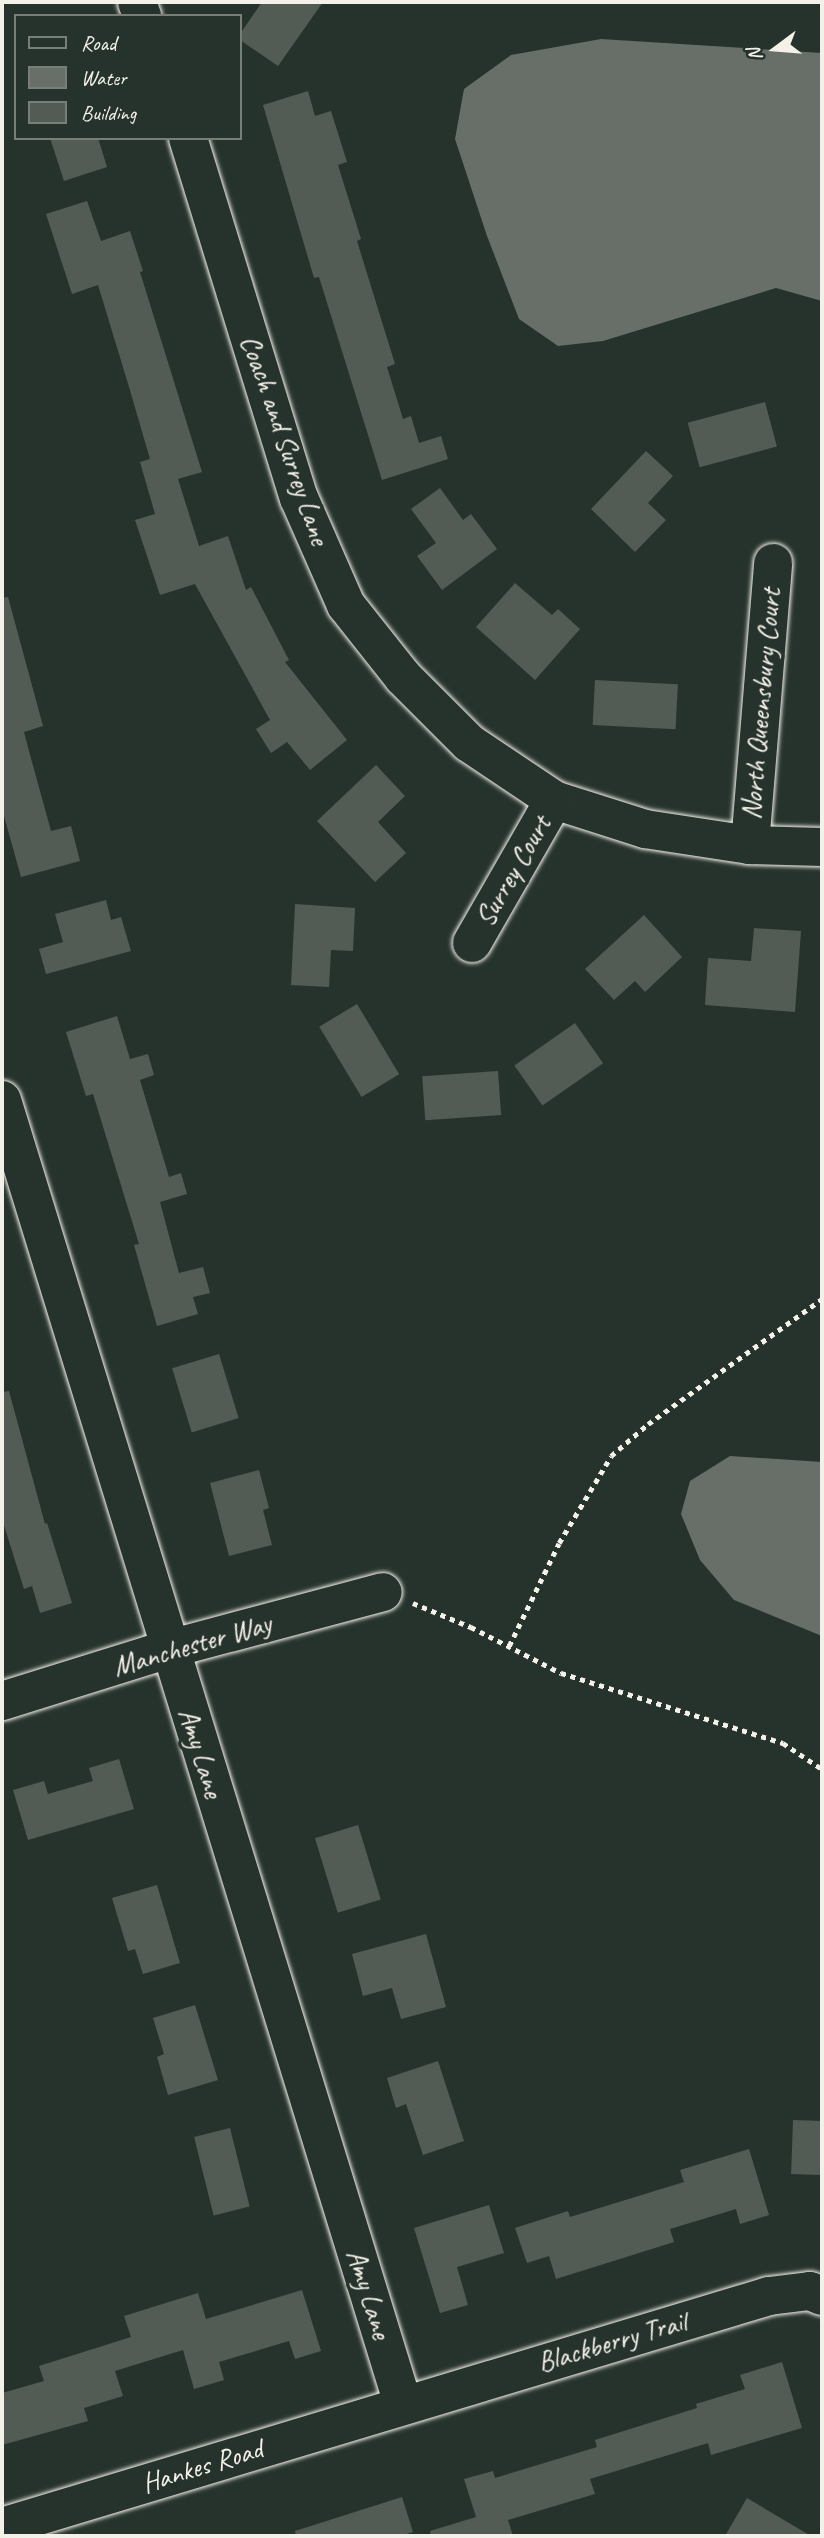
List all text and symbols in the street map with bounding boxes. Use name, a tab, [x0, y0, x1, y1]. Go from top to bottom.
legend	[14, 14, 242, 140]
north arrow	[740, 14, 810, 84]
text: Road	[81, 30, 116, 56]
text: N	[742, 46, 768, 64]
text: Water	[81, 65, 127, 91]
text: Building	[81, 100, 136, 126]
street label: Coach and Surrey Lane	[233, 330, 337, 550]
street label: North Queensbury Court	[734, 587, 788, 821]
street label: Surrey Court	[468, 810, 558, 932]
street label: Manchester Way	[109, 1606, 275, 1684]
street label: Amy Lane	[171, 1704, 231, 1802]
street label: Amy Lane	[339, 2245, 399, 2343]
street label: Blackberry Trail	[534, 2305, 690, 2379]
street label: Hankes Road	[138, 2432, 266, 2500]

